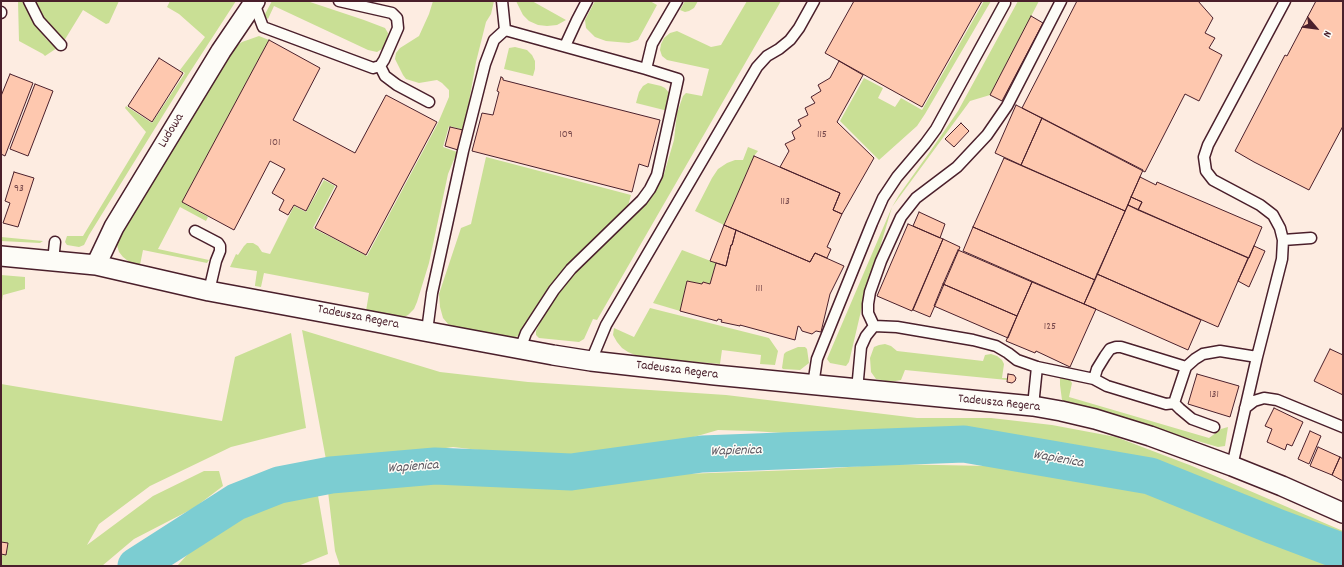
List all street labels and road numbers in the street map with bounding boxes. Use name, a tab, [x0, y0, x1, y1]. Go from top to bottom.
street label: Ludowa	[156, 111, 188, 151]
street label: Tadeusza Regera	[316, 302, 400, 334]
street label: Tadeusza Regera	[635, 358, 719, 384]
street label: Tadeusza Regera	[957, 392, 1041, 416]

